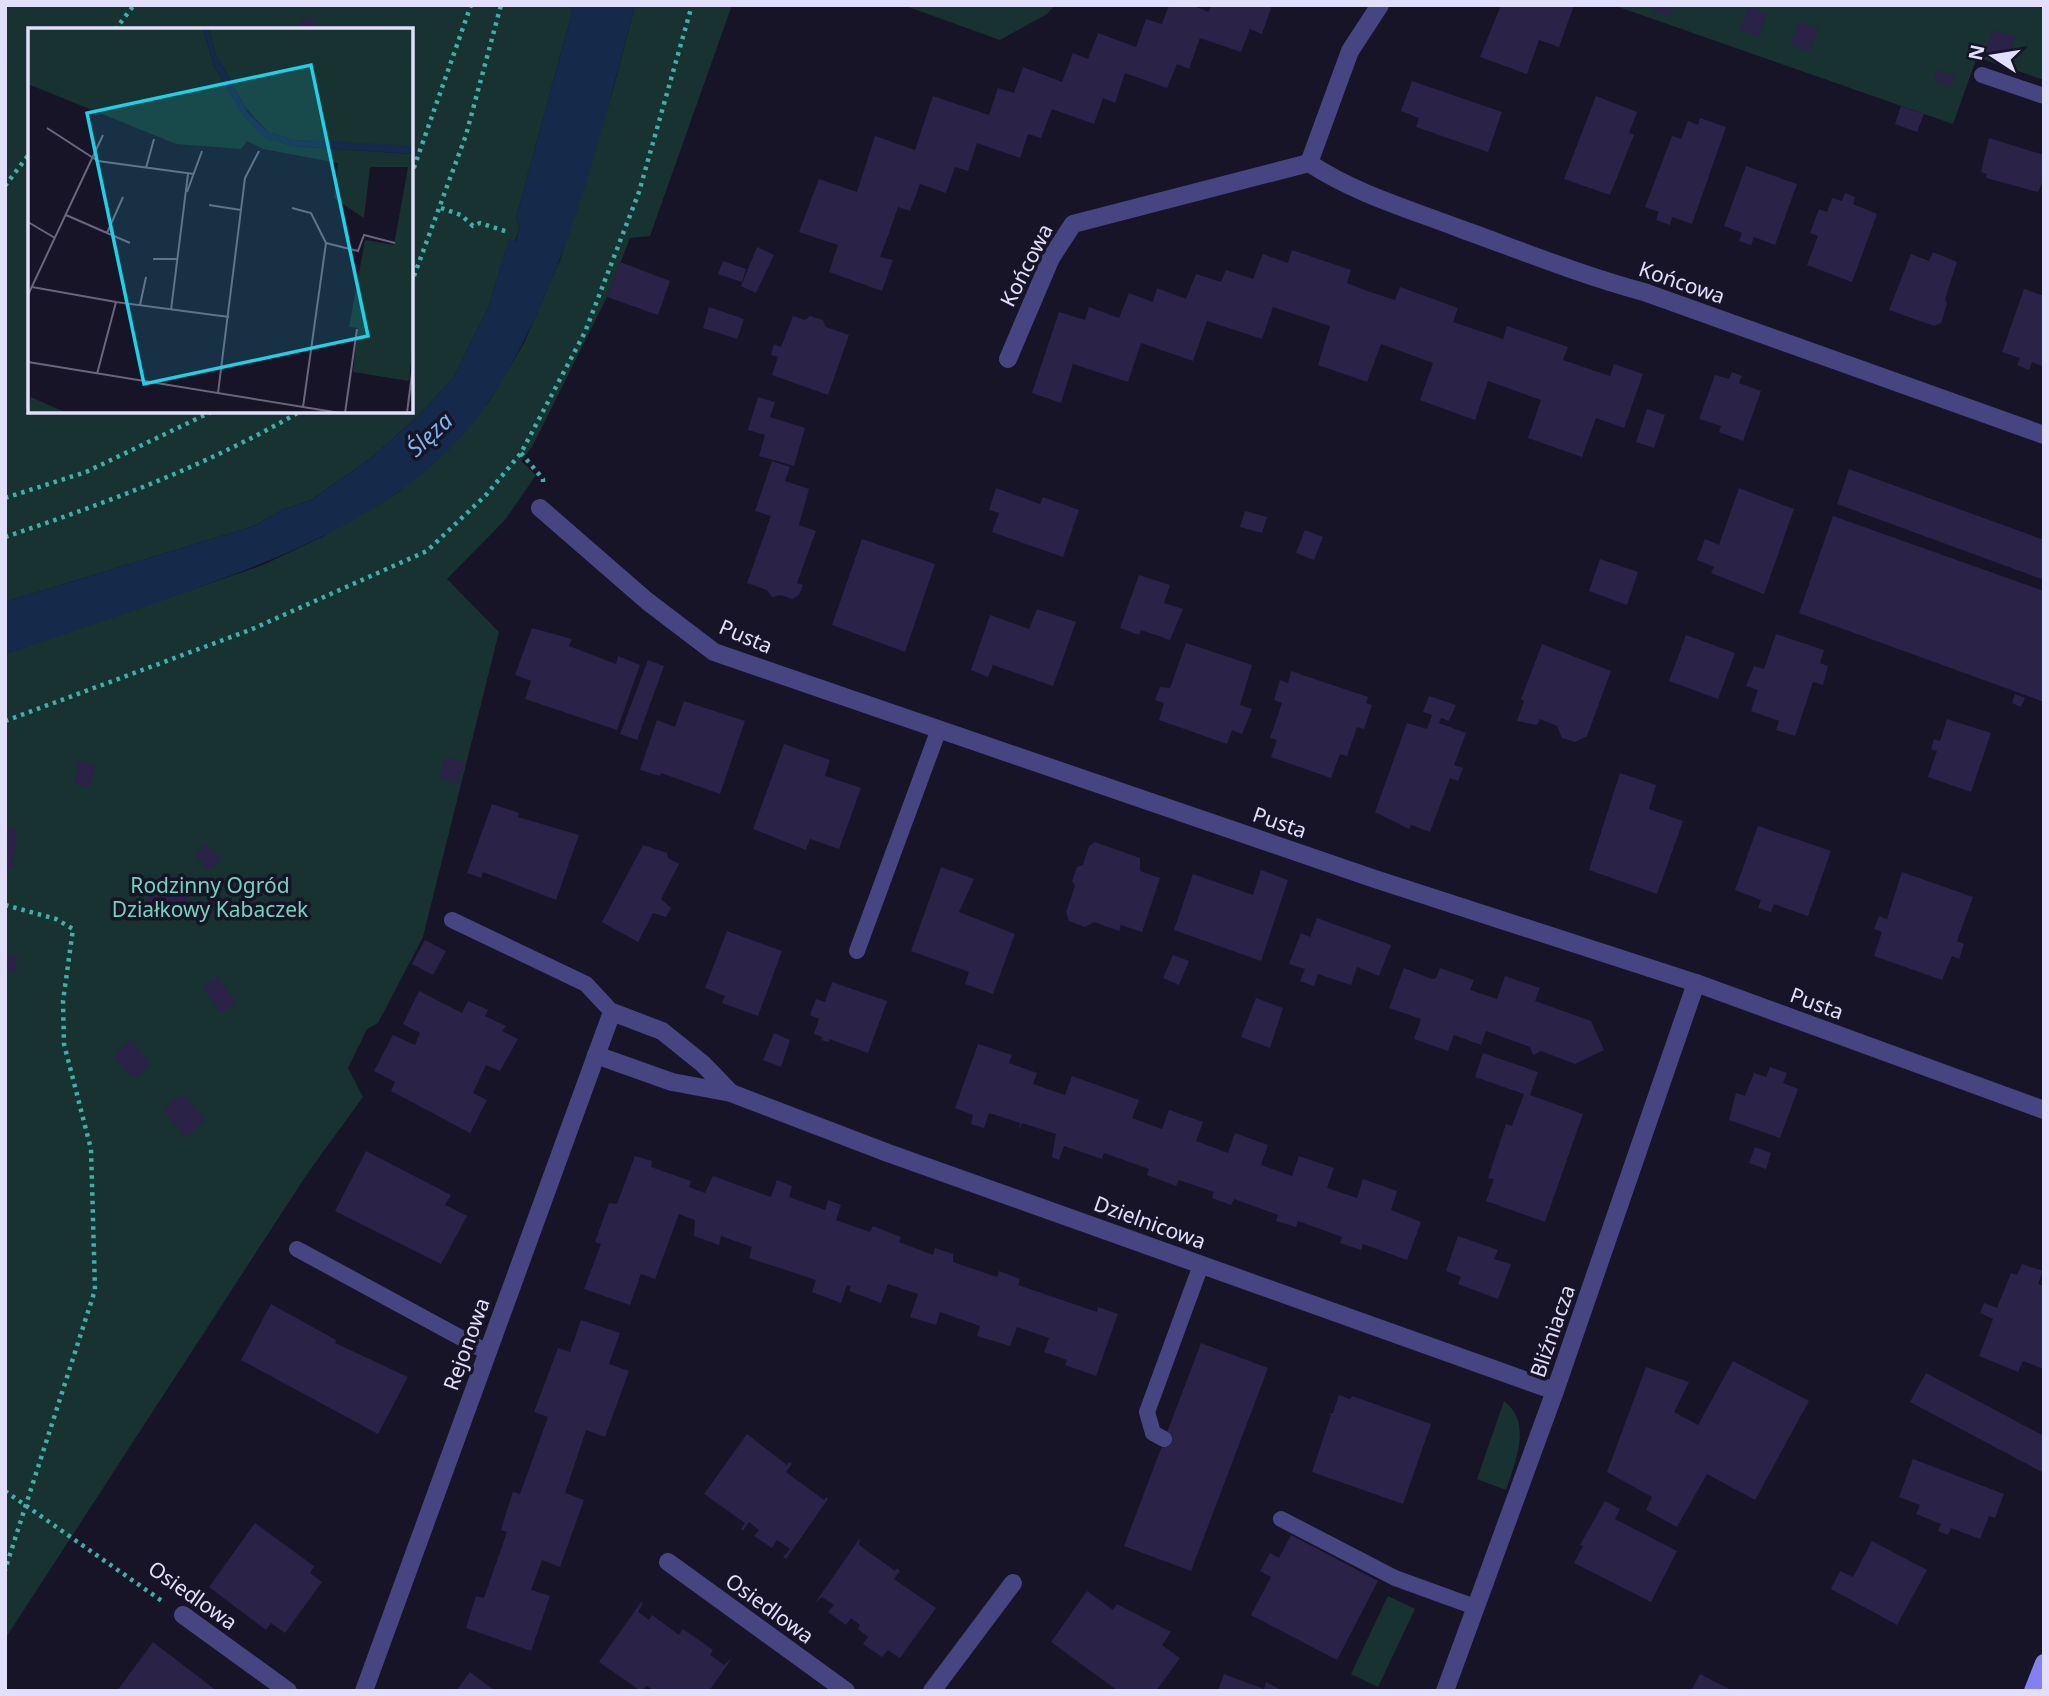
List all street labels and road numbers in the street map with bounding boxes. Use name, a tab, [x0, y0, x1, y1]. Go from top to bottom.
street label: Końcowa	[993, 219, 1059, 311]
street label: Końcowa	[1635, 254, 1729, 310]
street label: Pusta	[715, 612, 777, 660]
street label: Pusta	[1249, 800, 1311, 844]
street label: Pusta	[1786, 980, 1848, 1026]
street label: Dzielnicowa	[1090, 1189, 1210, 1255]
street label: Bliźniacza	[1523, 1281, 1581, 1381]
street label: Rejonowa	[436, 1294, 496, 1394]
street label: Osiedlowa	[143, 1554, 243, 1636]
street label: Osiedlowa	[720, 1567, 820, 1649]

